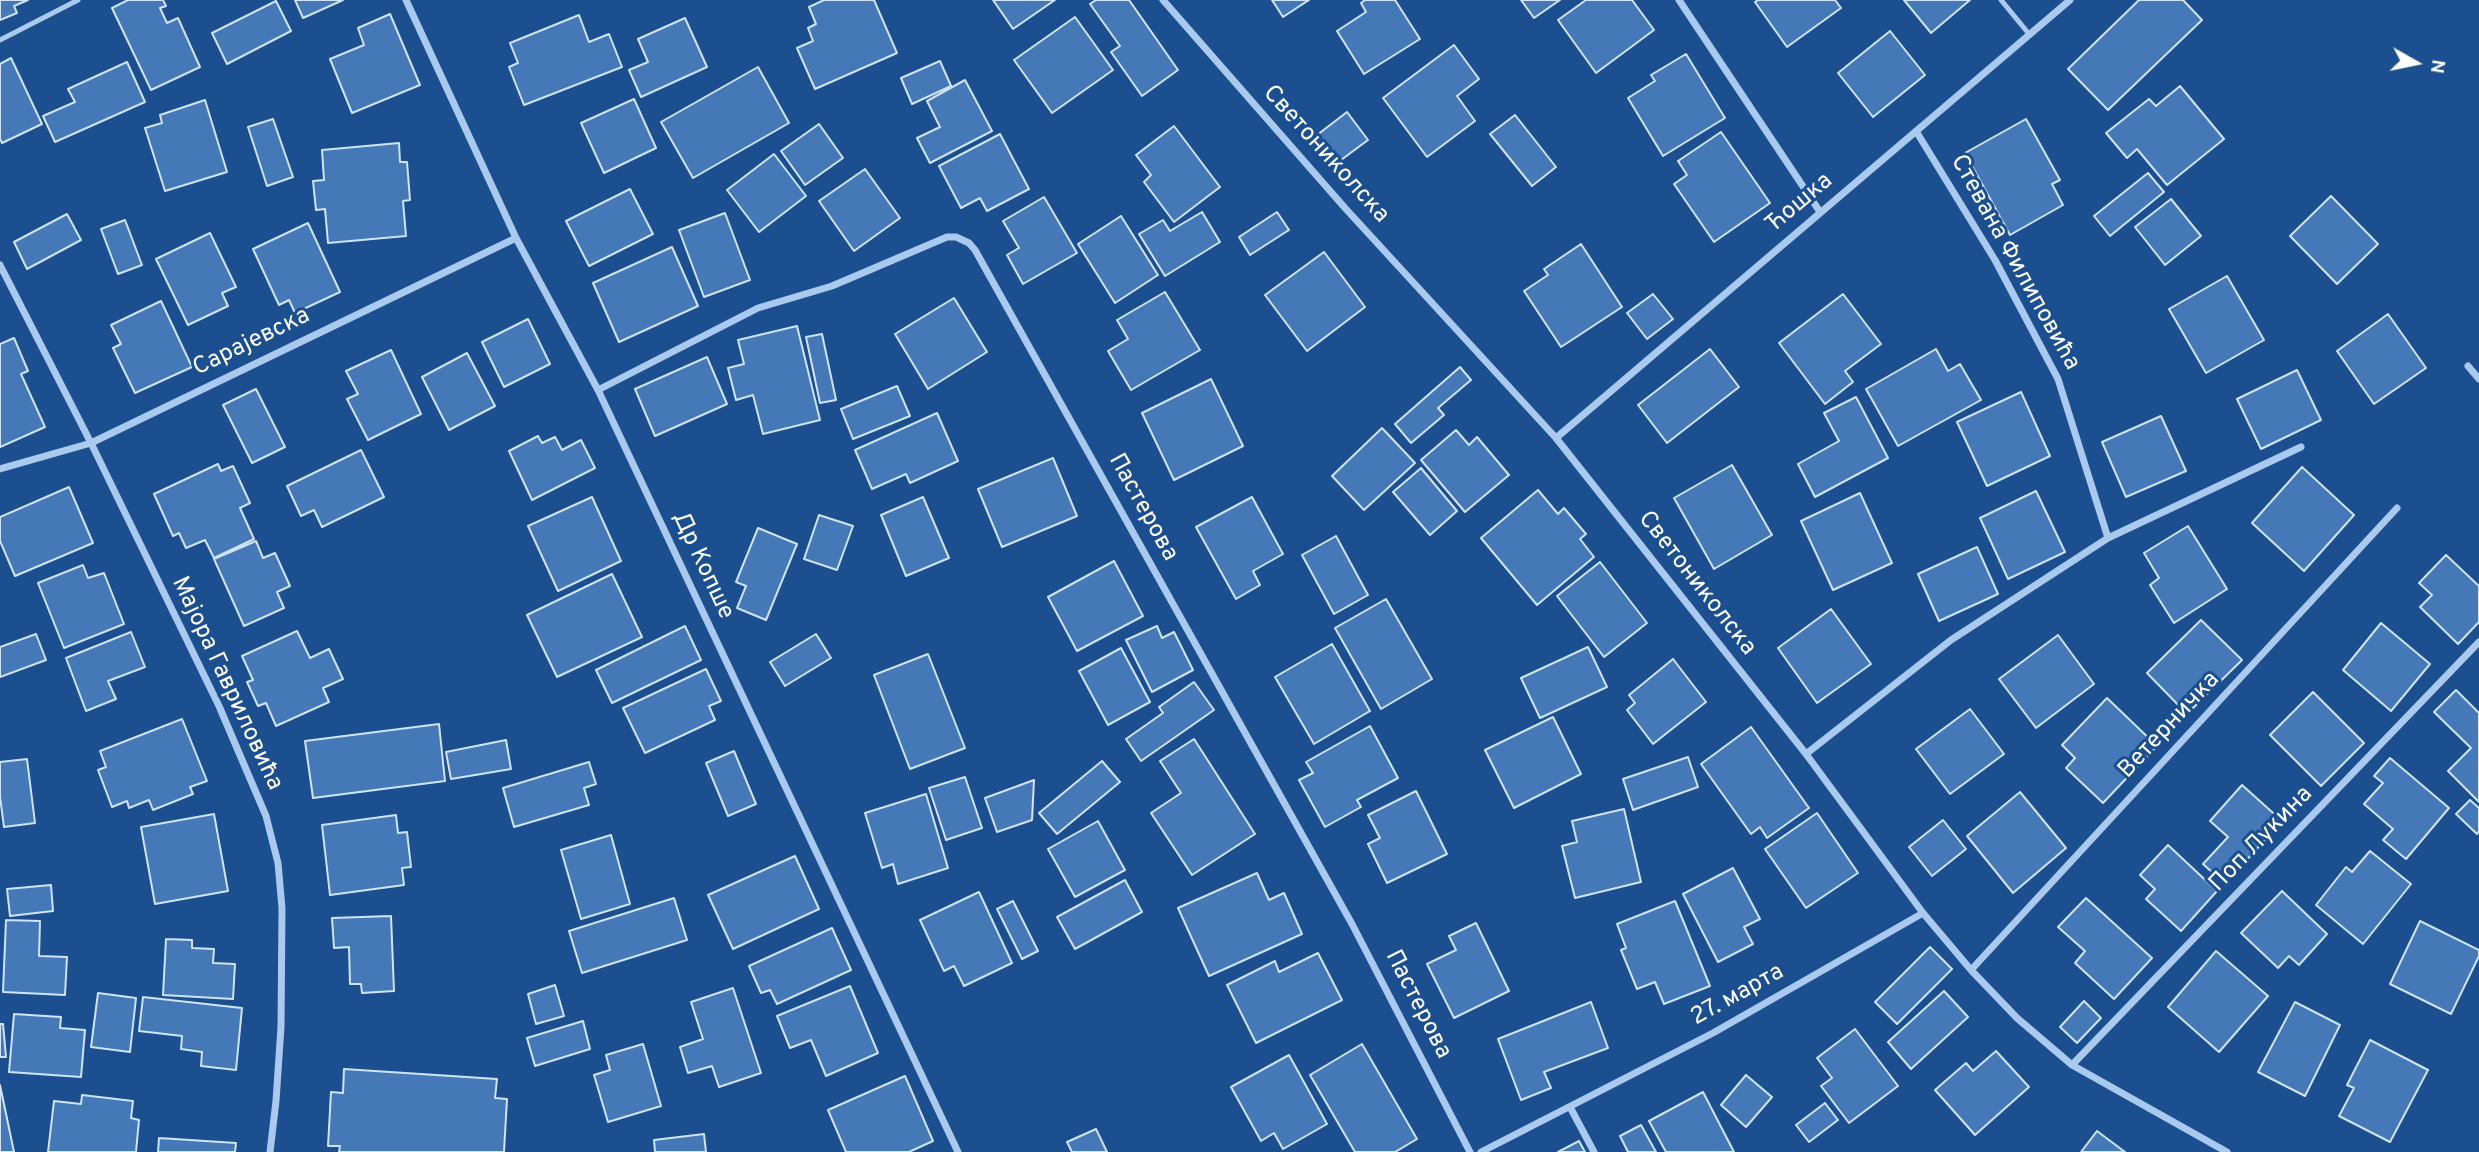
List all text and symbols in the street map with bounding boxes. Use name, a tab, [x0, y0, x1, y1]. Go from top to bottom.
north arrow	[2381, 28, 2451, 98]
text: N	[2424, 58, 2450, 75]
street label: Светониколска	[1256, 80, 1394, 230]
street label: Стевана Филиповића	[1943, 150, 2085, 376]
street label: Ћошка	[1761, 168, 1839, 240]
street label: Сарајевска	[189, 302, 315, 384]
street label: Пастерова	[1101, 449, 1183, 567]
street label: Светониколска	[1631, 506, 1761, 662]
street label: Др Копше	[665, 508, 739, 624]
street label: Мајора Гавриловића	[164, 573, 288, 795]
street label: Ветерничка	[2113, 667, 2227, 785]
street label: Поп Лукина	[2204, 781, 2320, 899]
street label: Пастерова	[1377, 946, 1457, 1064]
street label: 27. марта	[1686, 959, 1790, 1033]

